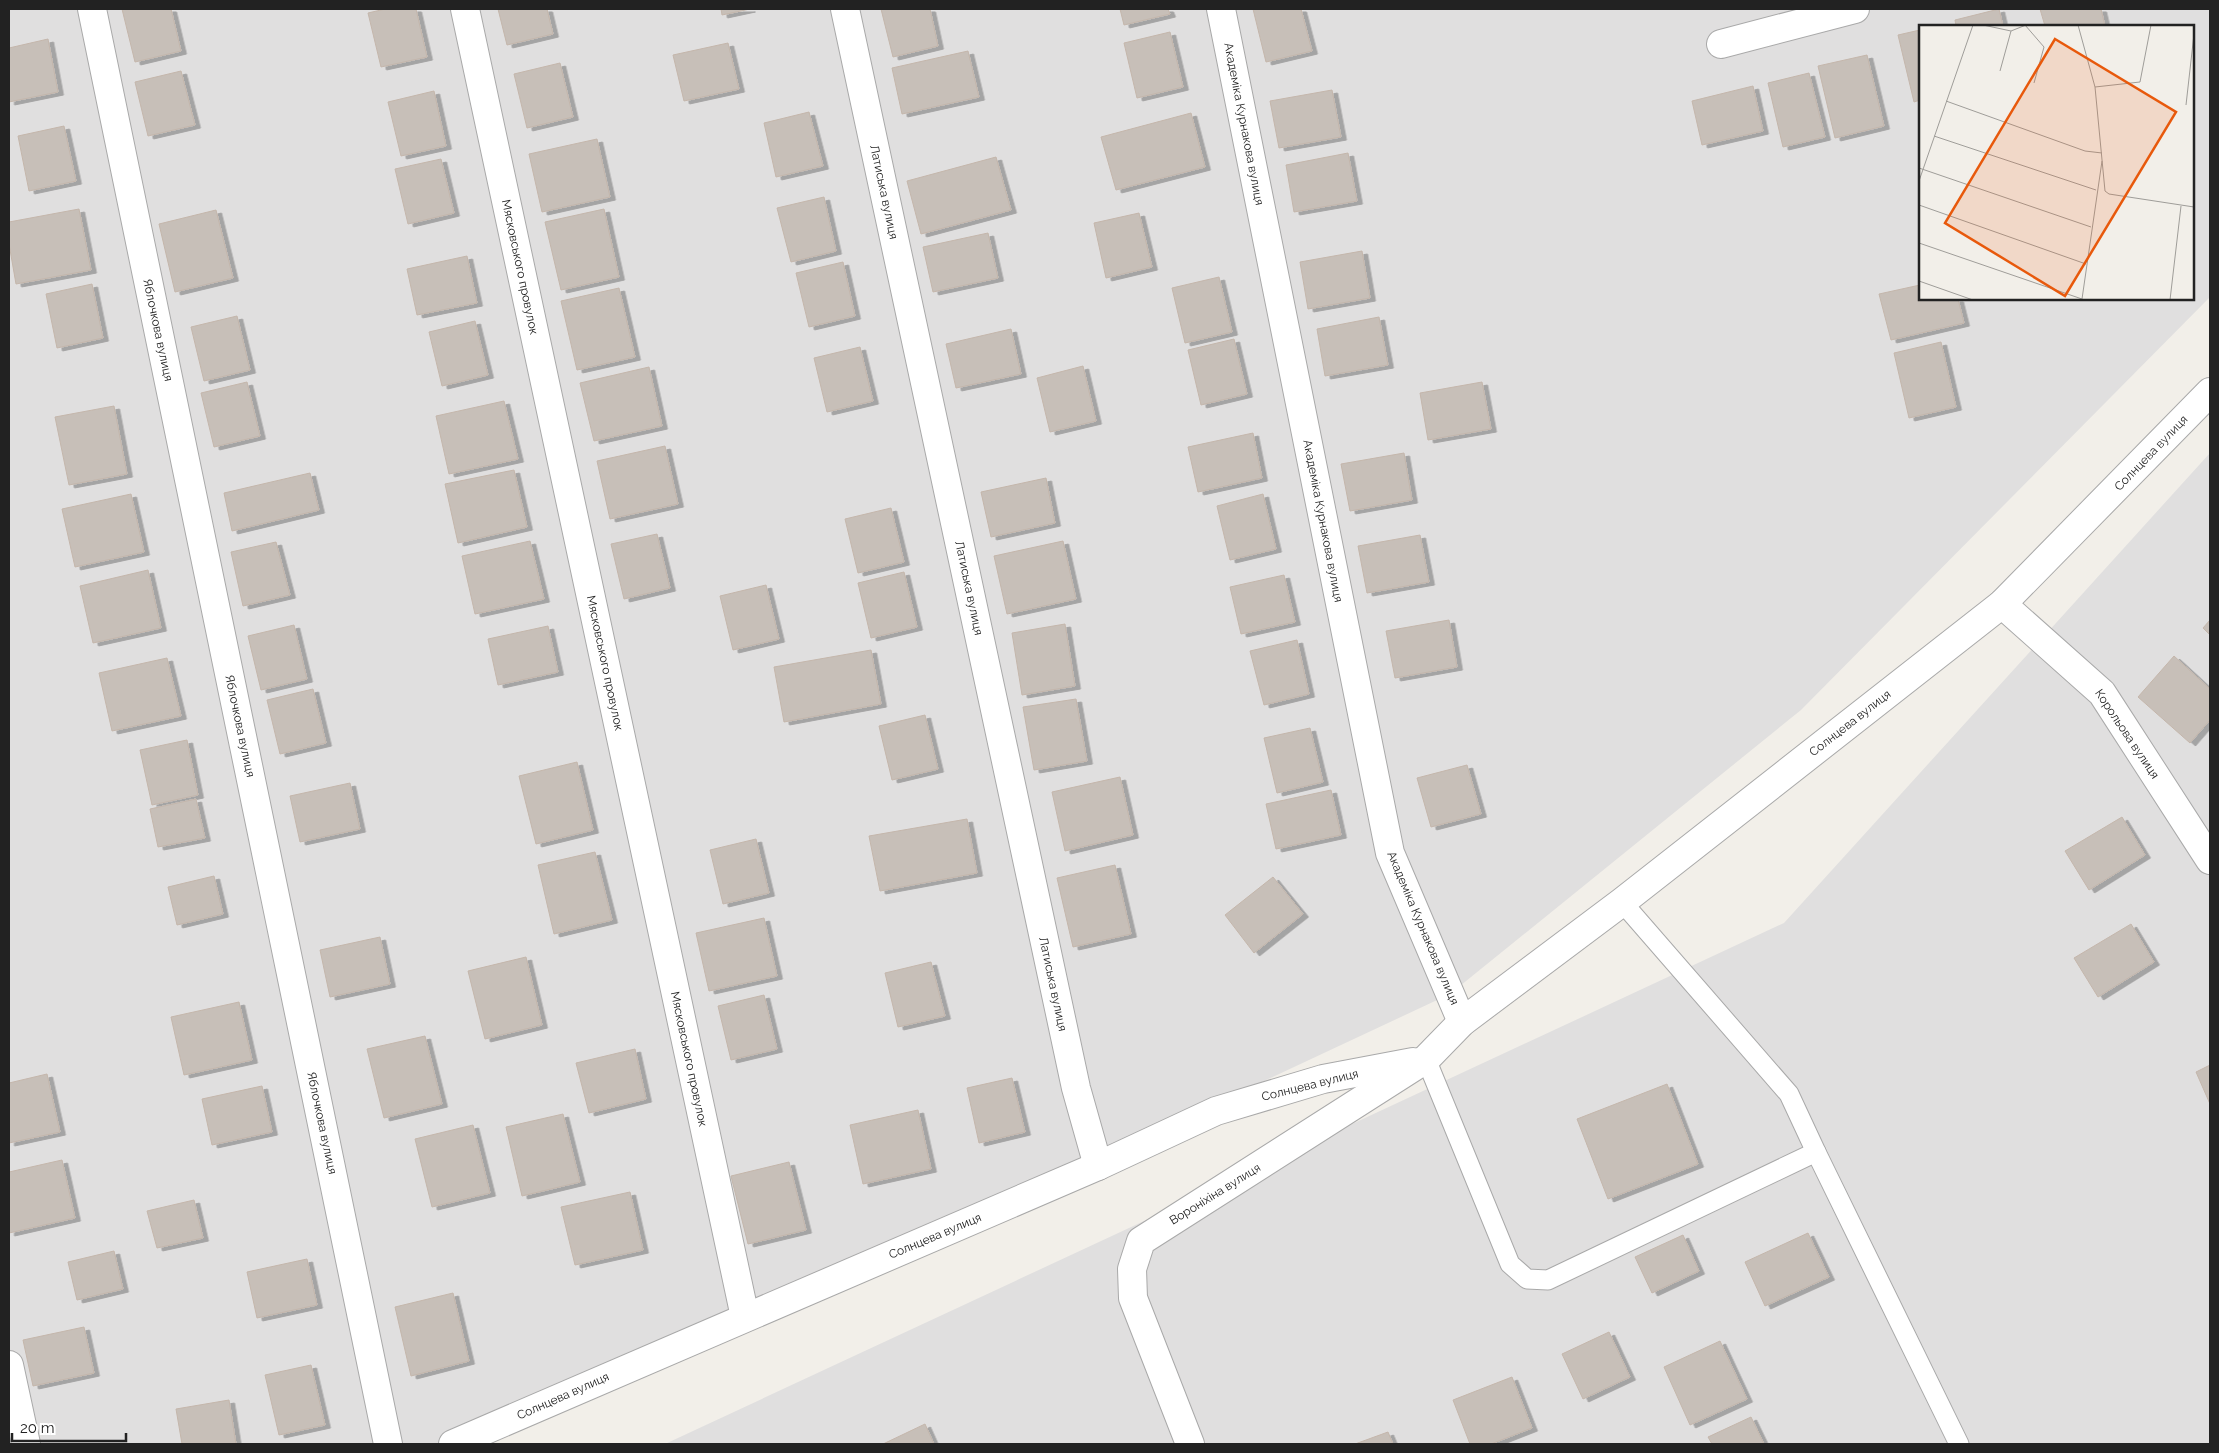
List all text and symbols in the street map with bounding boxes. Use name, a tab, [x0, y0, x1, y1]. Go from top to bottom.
inset map	[1919, 25, 2194, 300]
street label: Академіка Курнакова вулиця	[1221, 41, 1267, 207]
street label: Латиська вулиця	[867, 143, 901, 241]
street label: Мясковського провулок	[499, 198, 541, 336]
street label: Яблочкова вулиця	[140, 278, 176, 382]
street label: Солнцева вулиця	[2111, 412, 2191, 494]
street label: Академіка Курнакова вулиця	[1300, 438, 1346, 604]
street label: Латиська вулиця	[952, 539, 986, 637]
street label: Мясковського провулок	[584, 594, 626, 732]
street label: Яблочкова вулиця	[222, 674, 258, 778]
street label: Солнцева вулиця	[1807, 687, 1893, 759]
street label: Корольова вулиця	[2092, 687, 2162, 781]
street label: Академіка Курнакова вулиця	[1384, 849, 1462, 1007]
street label: Латиська вулиця	[1036, 935, 1070, 1033]
street label: Мясковського провулок	[668, 990, 710, 1128]
street label: Солнцева вулиця	[1260, 1066, 1360, 1104]
street label: Яблочкова вулиця	[304, 1071, 340, 1175]
street label: Вороніхіна вулиця	[1167, 1160, 1263, 1228]
street label: Солнцева вулиця	[887, 1210, 983, 1262]
street label: Солнцева вулиця	[515, 1369, 611, 1423]
scale bar	[12, 1410, 126, 1442]
text: 20 m	[20, 1419, 55, 1437]

